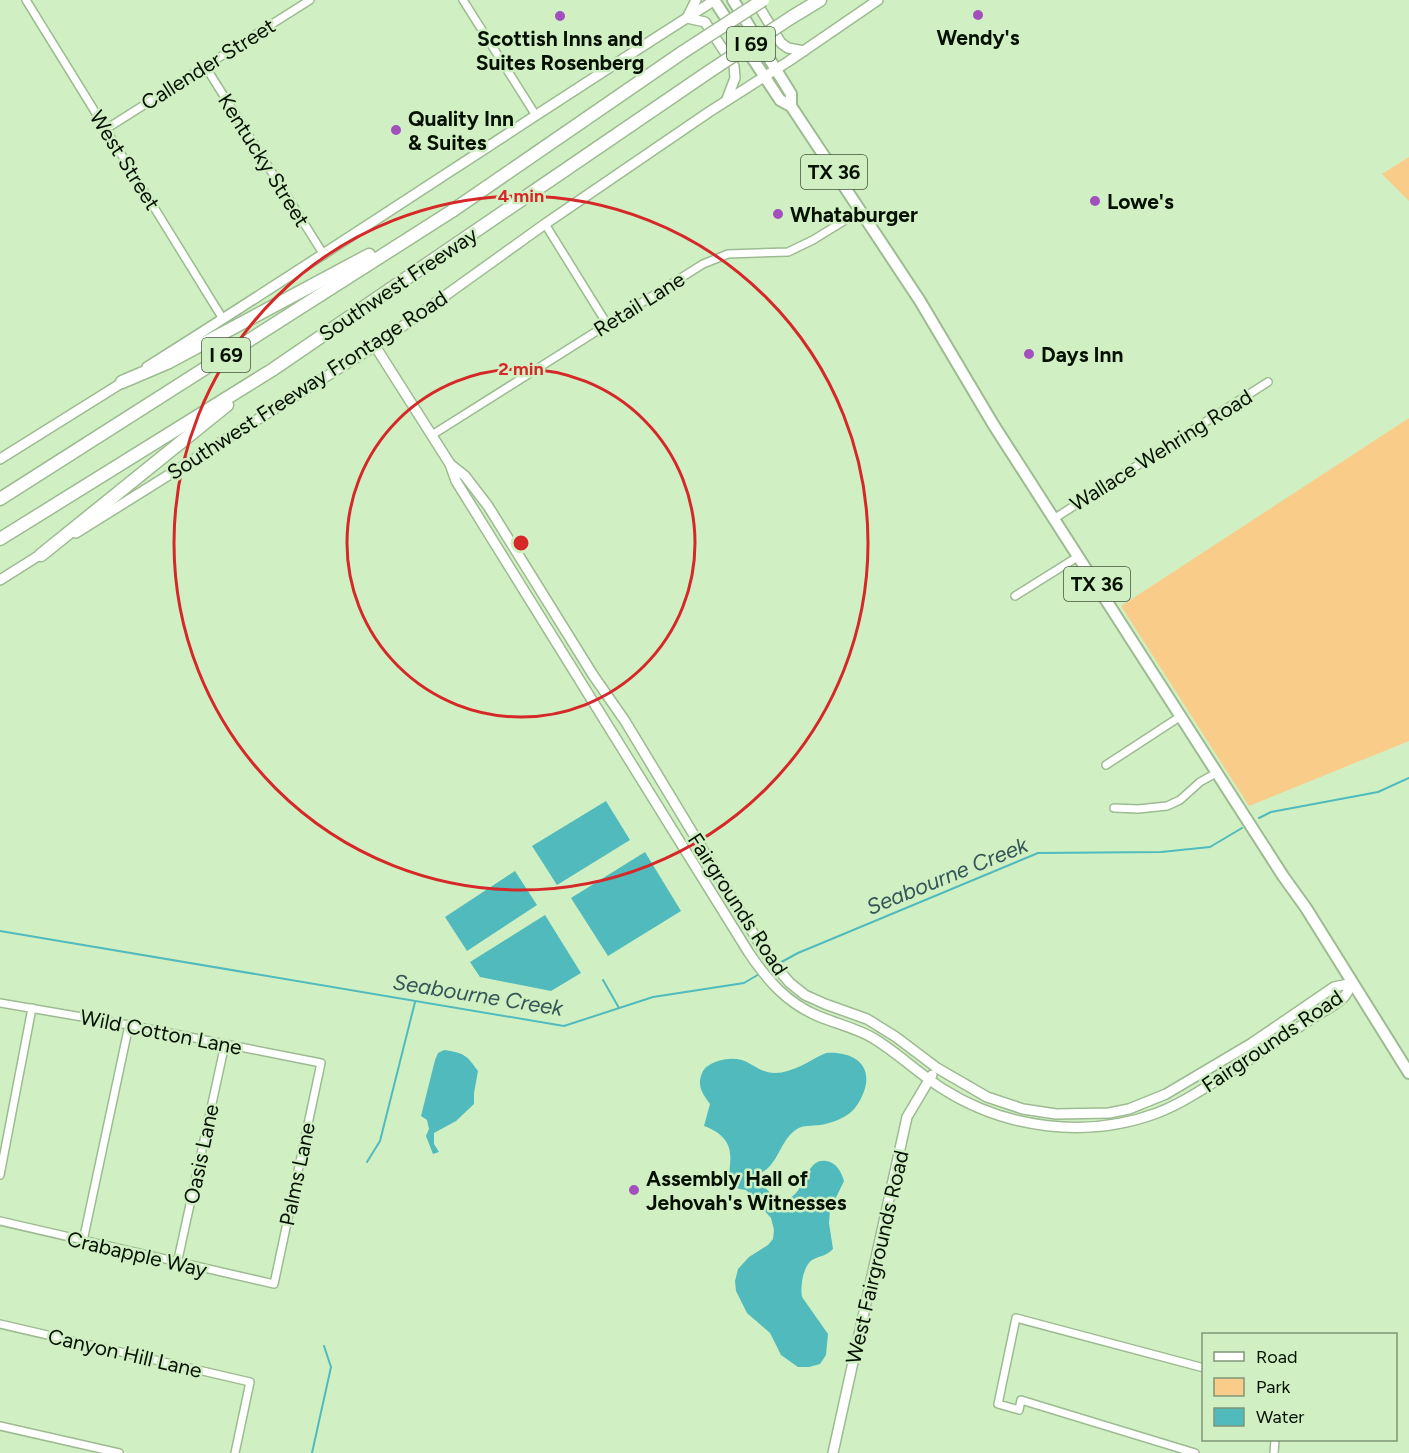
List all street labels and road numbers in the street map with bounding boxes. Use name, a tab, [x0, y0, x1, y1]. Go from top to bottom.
street label: Callender Street	[136, 13, 280, 115]
road number: I 69	[727, 27, 775, 61]
street label: Kentucky Street	[213, 89, 315, 231]
street label: West Street	[85, 106, 165, 214]
road number: TX 36	[801, 155, 867, 189]
street label: Southwest Freeway	[314, 222, 482, 346]
street label: Retail Lane	[589, 266, 689, 342]
street label: Southwest Freeway Frontage Road	[162, 285, 452, 485]
road number: I 69	[202, 338, 250, 372]
street label: Wallace Wehring Road	[1065, 384, 1257, 516]
road number: TX 36	[1064, 567, 1130, 601]
street label: Fairgrounds Road	[683, 828, 793, 980]
street label: Fairgrounds Road	[1197, 985, 1347, 1097]
street label: Wild Cotton Lane	[78, 1004, 244, 1060]
street label: Oasis Lane	[178, 1102, 224, 1206]
street label: Palms Lane	[274, 1120, 320, 1228]
street label: West Fairgrounds Road	[840, 1148, 914, 1366]
street label: Crabapple Way	[65, 1226, 209, 1282]
street label: Canyon Hill Lane	[46, 1323, 204, 1383]

